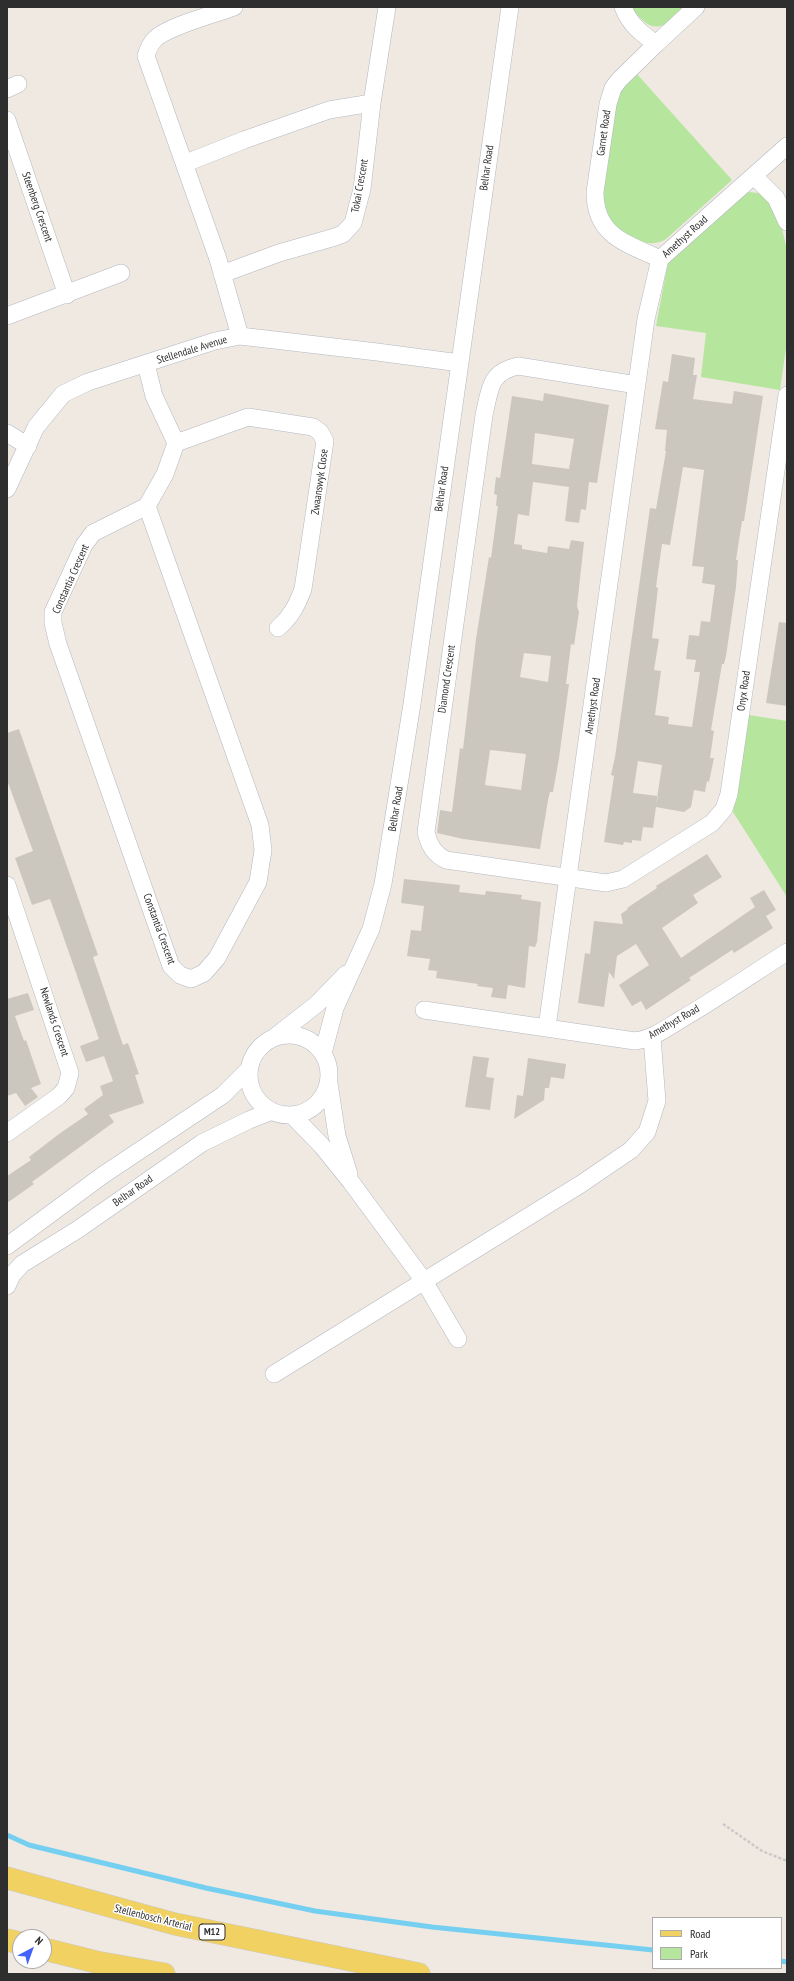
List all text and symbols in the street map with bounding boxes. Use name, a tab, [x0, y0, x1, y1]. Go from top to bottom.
street label: Garnet Road	[594, 109, 614, 157]
street label: Belhar Road	[477, 144, 497, 192]
street label: Tokai Crescent	[349, 158, 371, 214]
street label: Steenberg Crescent	[19, 170, 55, 244]
street label: Amethyst Road	[659, 213, 711, 261]
street label: Stellendale Avenue	[155, 333, 229, 367]
street label: Zwaanswyk Close	[309, 448, 331, 516]
street label: Belhar Road	[432, 465, 452, 513]
street label: Constantia Crescent	[50, 542, 92, 616]
street label: Diamond Crescent	[436, 644, 458, 714]
street label: Onyx Road	[735, 670, 753, 712]
street label: Amethyst Road	[583, 677, 603, 735]
street label: Belhar Road	[386, 785, 406, 833]
street label: Constantia Crescent	[140, 892, 178, 966]
street label: Newlands Crescent	[37, 986, 71, 1058]
street label: Amethyst Road	[646, 1002, 702, 1042]
street label: Belhar Road	[111, 1173, 155, 1209]
street label: Stellenbosch Arterial	[113, 1902, 193, 1934]
legend	[652, 1917, 782, 1969]
road number: M12	[199, 1924, 225, 1940]
text: Road	[690, 1926, 710, 1941]
north arrow	[12, 1929, 52, 1969]
text: N	[32, 1933, 46, 1948]
text: Park	[690, 1946, 708, 1961]

